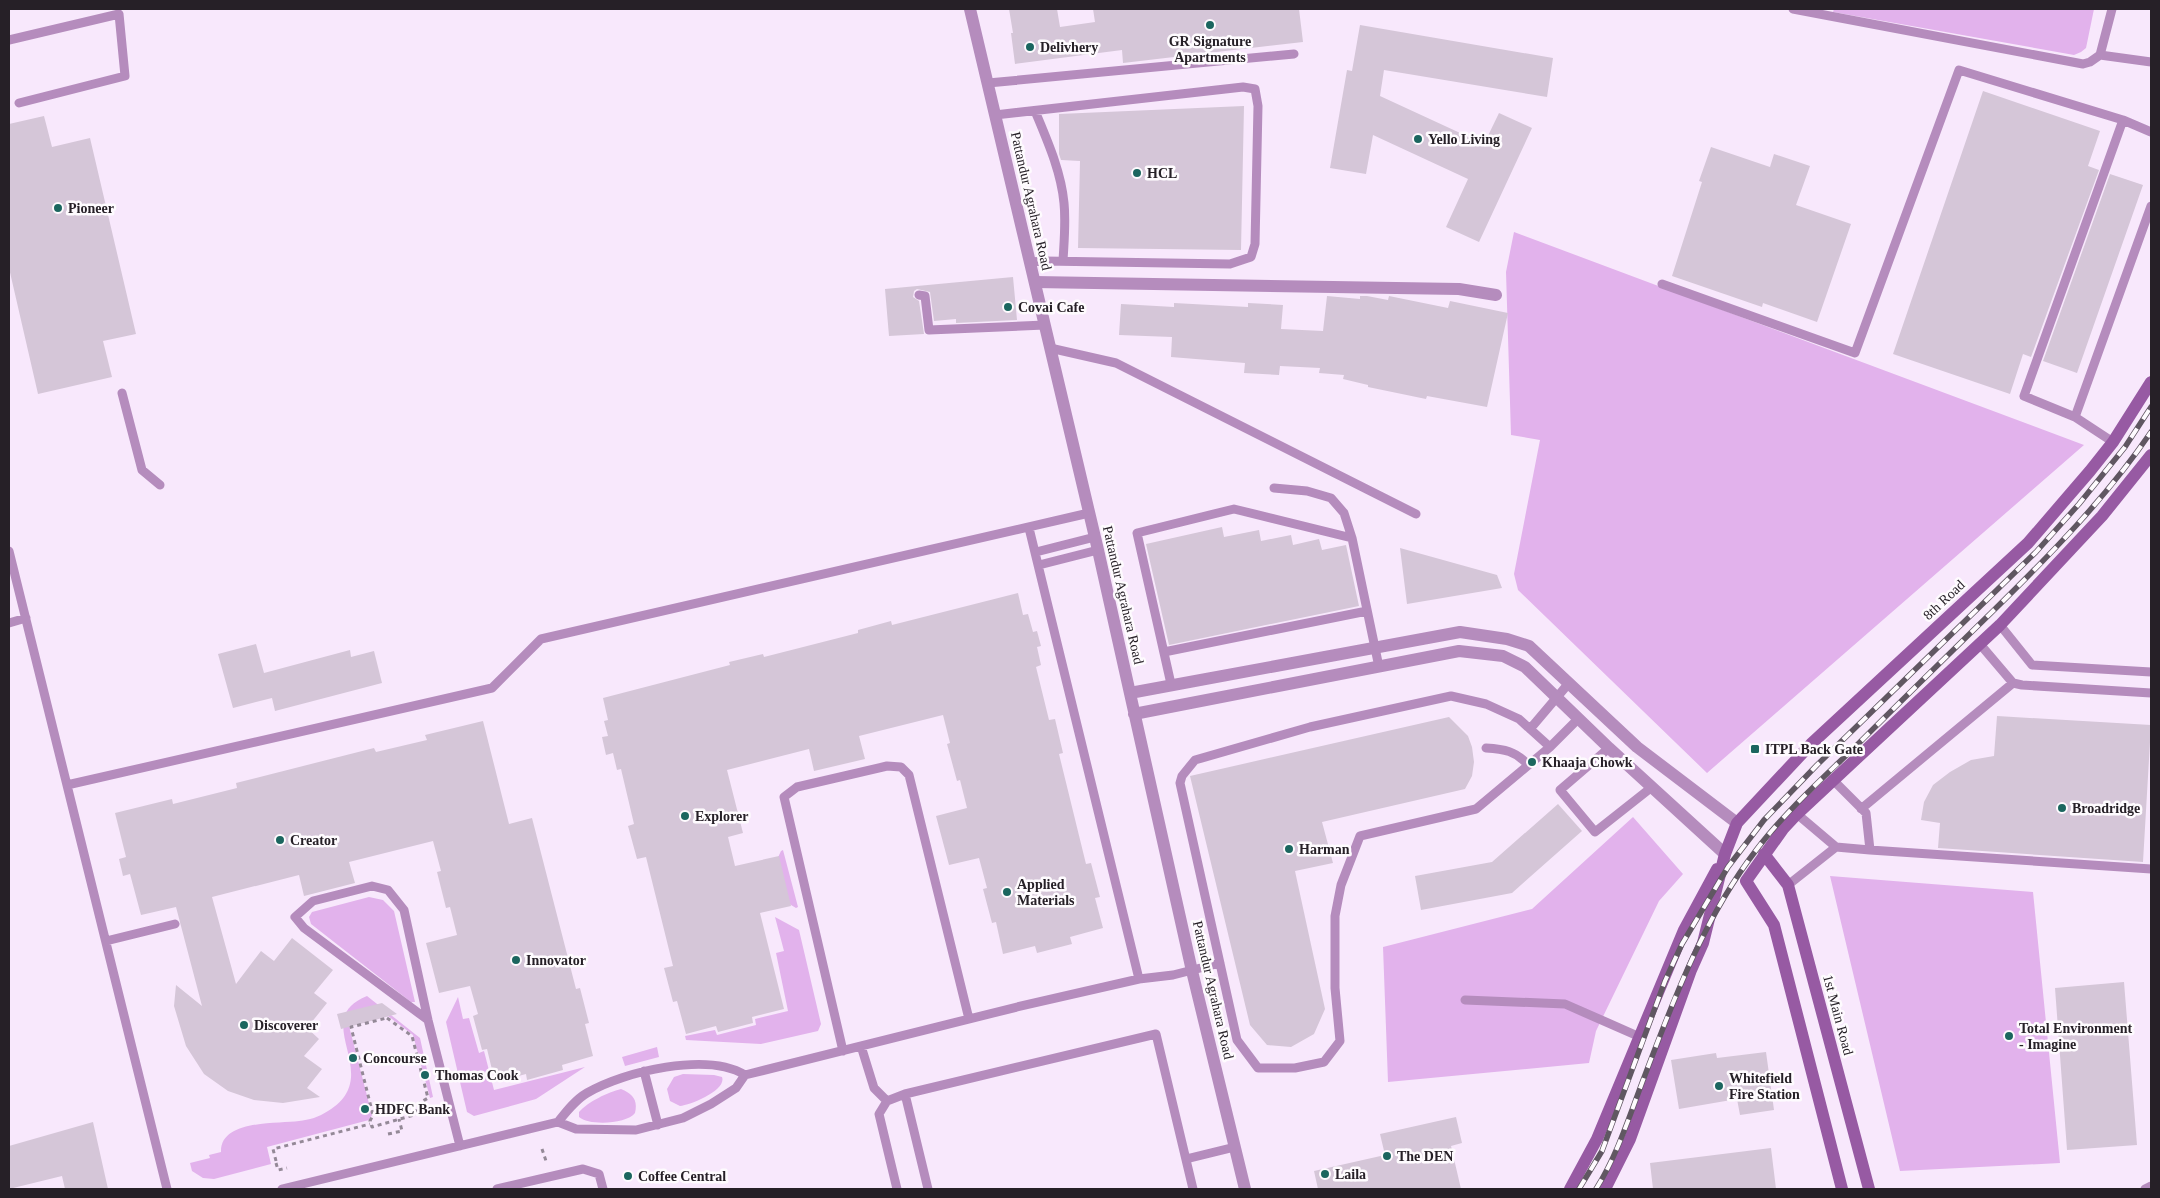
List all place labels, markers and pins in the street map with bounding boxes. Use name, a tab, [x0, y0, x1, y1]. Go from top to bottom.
marker: GR Signature Apartments	[1204, 19, 1216, 31]
place label: GR Signature Apartments	[1169, 34, 1251, 65]
place label: Delivhery	[1040, 40, 1098, 55]
marker: Delivhery	[1024, 41, 1036, 53]
place label: Yello Living	[1428, 132, 1500, 147]
marker: Yello Living	[1412, 133, 1424, 145]
place label: HCL	[1147, 166, 1177, 181]
marker: HCL	[1131, 167, 1143, 179]
place label: Pioneer	[68, 201, 114, 216]
marker: Pioneer	[52, 202, 64, 214]
place label: Covai Cafe	[1018, 300, 1085, 315]
marker: Covai Cafe	[1002, 301, 1014, 313]
place label: ITPL Back Gate	[1765, 742, 1863, 757]
marker: ITPL Back Gate	[1749, 743, 1761, 755]
place label: Khaaja Chowk	[1542, 755, 1633, 770]
marker: Khaaja Chowk	[1526, 756, 1538, 768]
place label: Broadridge	[2072, 801, 2140, 816]
marker: Broadridge	[2056, 802, 2068, 814]
place label: Explorer	[695, 809, 748, 824]
marker: Explorer	[679, 810, 691, 822]
place label: Creator	[290, 833, 337, 848]
marker: Creator	[274, 834, 286, 846]
place label: Harman	[1299, 842, 1350, 857]
marker: Harman	[1283, 843, 1295, 855]
place label: Applied Materials	[1017, 877, 1075, 908]
marker: Applied Materials	[1001, 886, 1013, 898]
place label: Innovator	[526, 953, 586, 968]
marker: Innovator	[510, 954, 522, 966]
place label: Discoverer	[254, 1018, 318, 1033]
marker: Discoverer	[238, 1019, 250, 1031]
place label: Total Environment - Imagine	[2019, 1021, 2133, 1052]
marker: Total Environment - Imagine	[2003, 1030, 2015, 1042]
place label: Concourse	[363, 1051, 427, 1066]
marker: Concourse	[347, 1052, 359, 1064]
place label: Thomas Cook	[435, 1068, 519, 1083]
marker: Thomas Cook	[419, 1069, 431, 1081]
place label: Whitefield Fire Station	[1729, 1071, 1800, 1102]
marker: Whitefield Fire Station	[1713, 1080, 1725, 1092]
place label: HDFC Bank	[375, 1102, 450, 1117]
marker: HDFC Bank	[359, 1103, 371, 1115]
place label: The DEN	[1397, 1149, 1453, 1164]
marker: The DEN	[1381, 1150, 1393, 1162]
place label: Laila	[1335, 1167, 1366, 1182]
marker: Laila	[1319, 1168, 1331, 1180]
place label: Coffee Central	[638, 1169, 726, 1184]
marker: Coffee Central	[622, 1170, 634, 1182]

